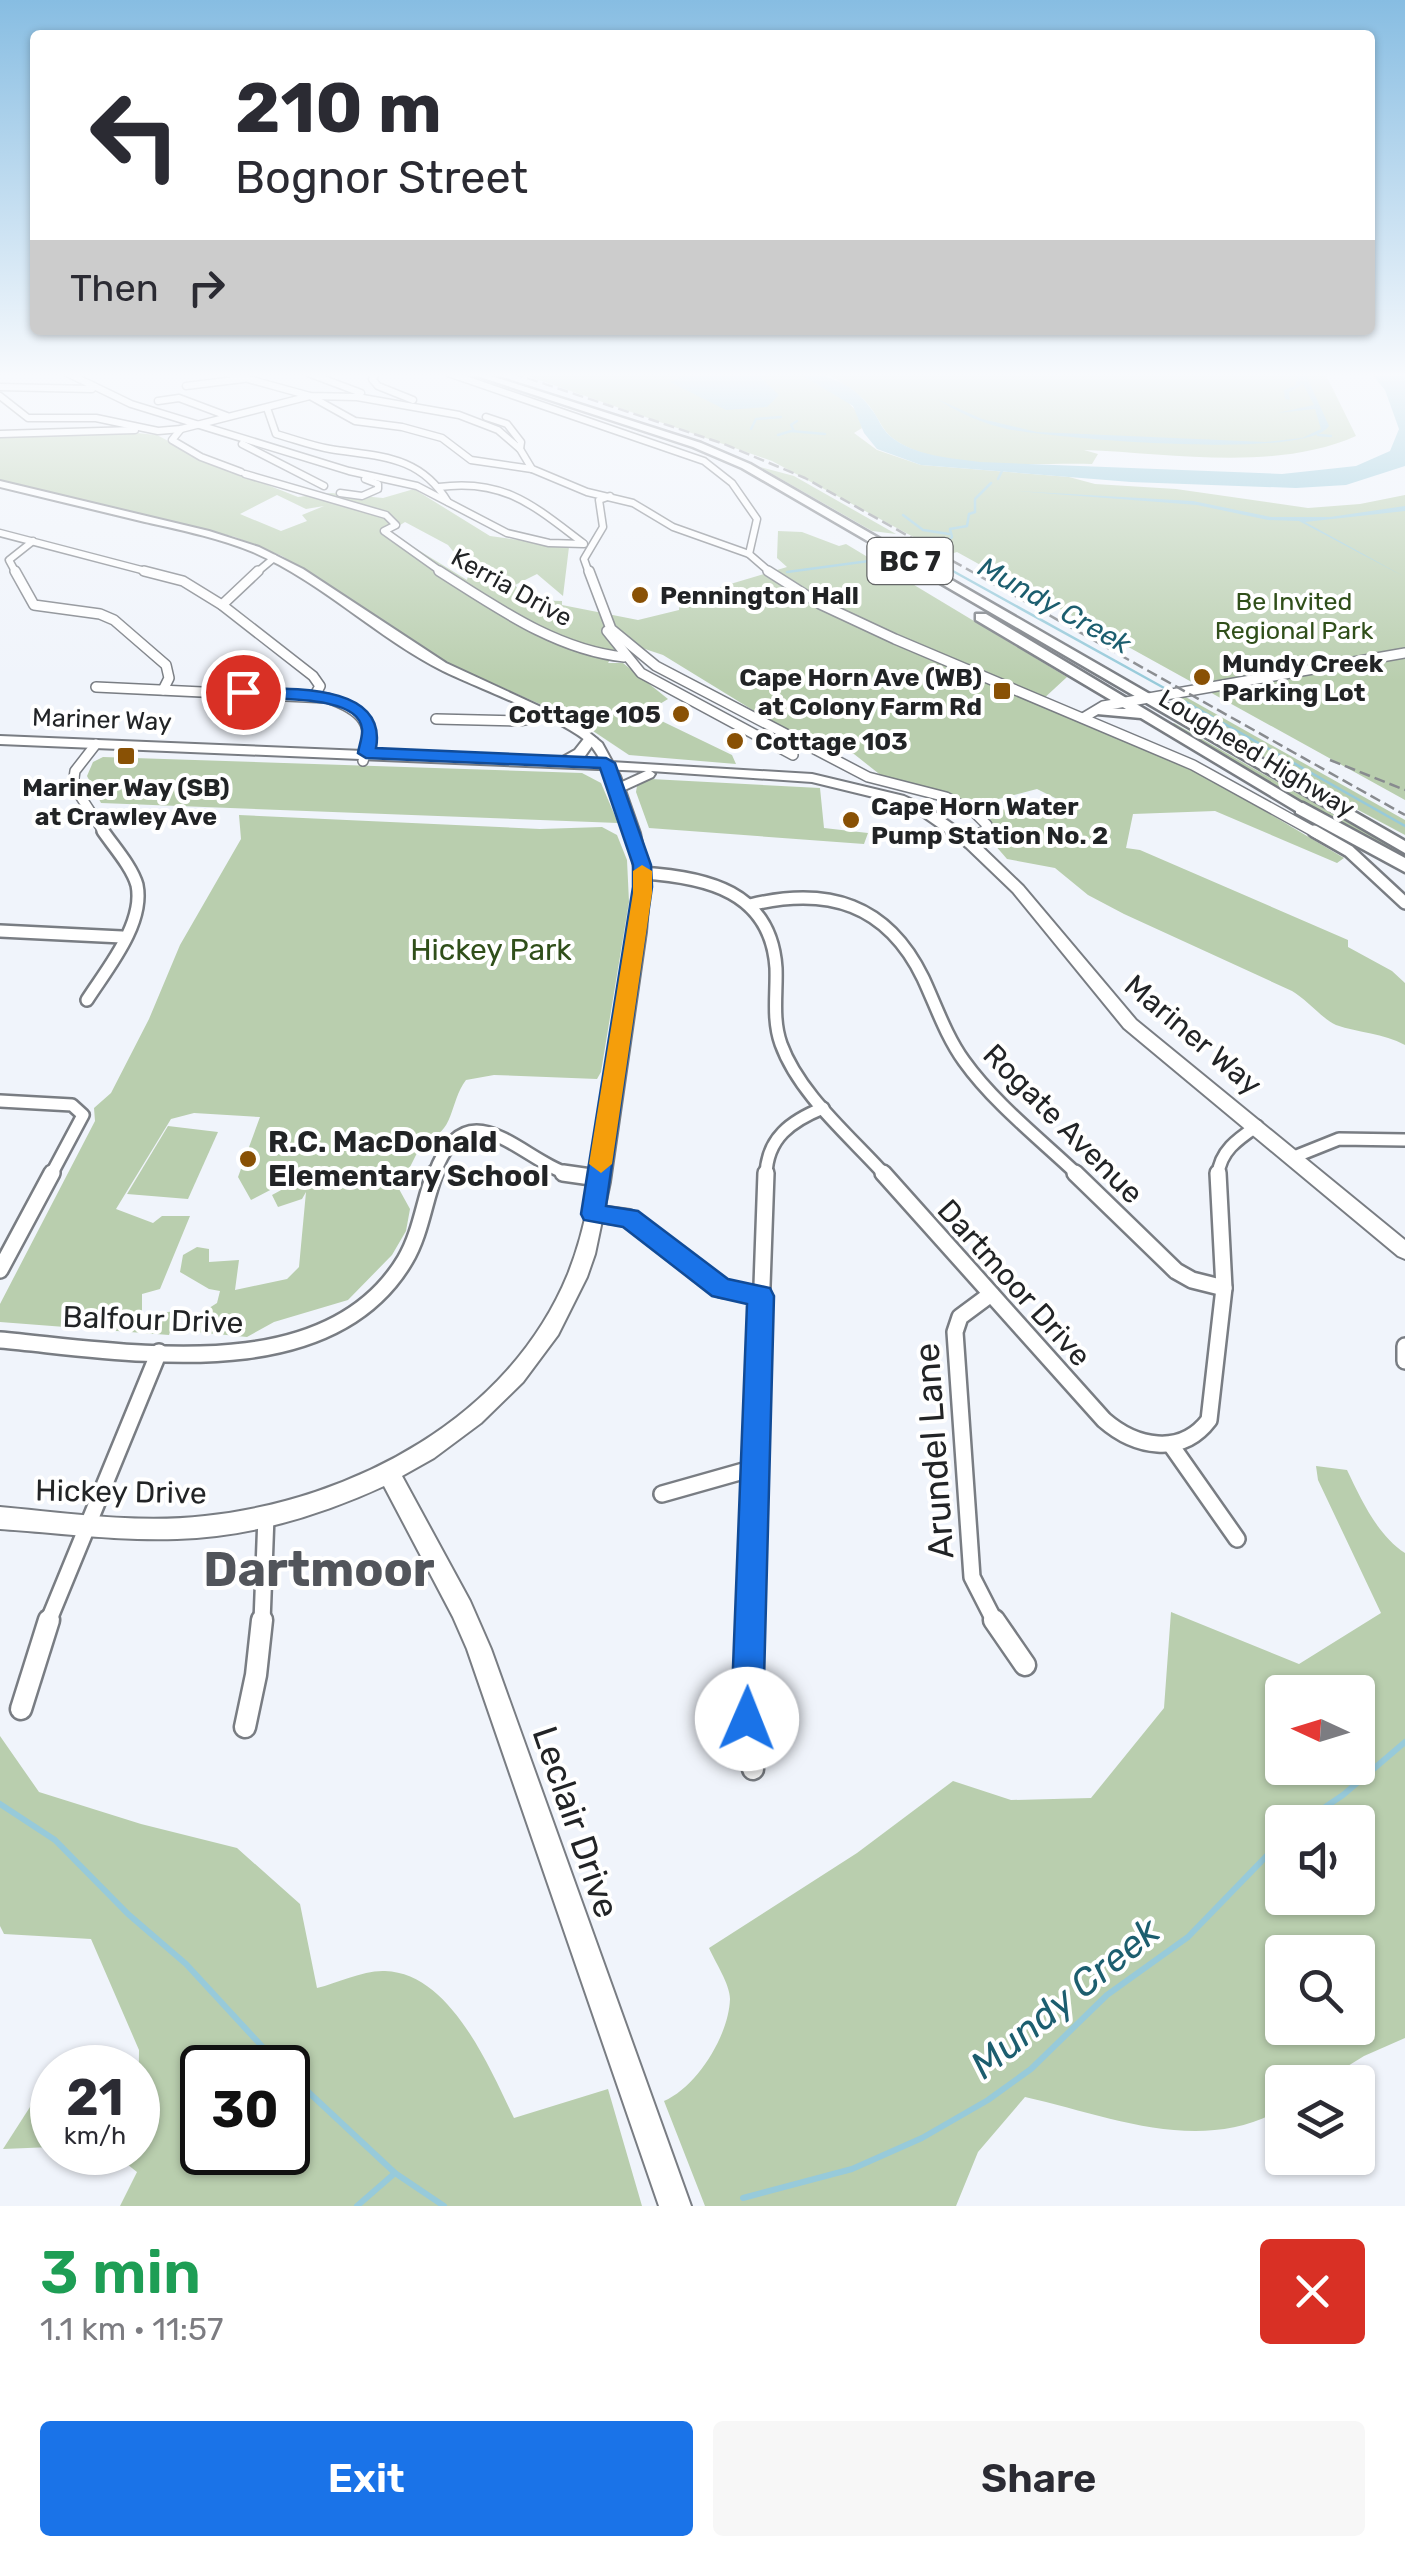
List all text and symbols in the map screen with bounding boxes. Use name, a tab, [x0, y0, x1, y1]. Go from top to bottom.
text: 210 m	[235, 67, 442, 150]
icon: left	[70, 70, 200, 200]
text: Bognor Street	[235, 151, 528, 204]
icon: right	[179, 260, 234, 315]
text: Then	[70, 265, 159, 311]
road number: BC 7	[868, 538, 952, 584]
street label: Kerria Drive	[446, 542, 577, 632]
water label: Mundy Creek	[973, 550, 1137, 661]
place label: Pennington Hall	[660, 581, 859, 610]
marker: Pennington Hall	[629, 584, 651, 606]
park label: Be Invited Regional Park	[1215, 587, 1373, 645]
place label: Mundy Creek Parking Lot	[1222, 649, 1384, 707]
pin	[201, 650, 286, 735]
place label: Cape Horn Ave (WB) at Colony Farm Rd	[739, 663, 982, 721]
icon: arrive	[216, 665, 271, 720]
marker: Mundy Creek Parking Lot	[1191, 666, 1213, 688]
marker: Cape Horn Ave (WB) at Colony Farm Rd	[991, 680, 1013, 702]
street label: Lougheed Highway	[1154, 684, 1360, 823]
place label: Cottage 105	[509, 700, 661, 729]
street label: Mariner Way	[32, 703, 173, 736]
marker: Cottage 105	[670, 703, 692, 725]
place label: Cottage 103	[755, 727, 908, 756]
marker: Cottage 103	[724, 730, 746, 752]
marker: Mariner Way (SB) at Crawley Ave	[115, 745, 137, 767]
place label: Mariner Way (SB) at Crawley Ave	[22, 773, 230, 831]
place label: Cape Horn Water Pump Station No. 2	[871, 792, 1108, 850]
marker: Cape Horn Water Pump Station No. 2	[840, 809, 862, 831]
park label: Hickey Park	[410, 932, 572, 968]
street label: Mariner Way	[1117, 967, 1269, 1103]
street label: Rogate Avenue	[976, 1037, 1150, 1211]
place label: R.C. MacDonald Elementary School	[268, 1124, 549, 1194]
marker: R.C. MacDonald Elementary School	[237, 1148, 259, 1170]
street label: Dartmoor Drive	[930, 1192, 1098, 1374]
street label: Balfour Drive	[62, 1299, 244, 1341]
street label: Arundel Lane	[906, 1342, 962, 1560]
street label: Hickey Drive	[35, 1473, 207, 1511]
district label: Dartmoor	[203, 1541, 435, 1598]
position arrow	[695, 1667, 799, 1771]
north arrow	[1265, 1675, 1375, 1785]
map controls	[1265, 1675, 1375, 2175]
street label: Leclair Drive	[524, 1721, 628, 1923]
button: sound	[1265, 1805, 1375, 1915]
water label: Mundy Creek	[961, 1908, 1169, 2088]
button: search	[1265, 1935, 1375, 2045]
speed limit sign: 30	[180, 2045, 310, 2175]
button: layers	[1265, 2065, 1375, 2175]
text: 21	[66, 2068, 124, 2128]
text: km/h	[64, 2121, 126, 2150]
text: 3 min	[40, 2237, 201, 2308]
button: close	[1260, 2239, 1365, 2344]
text: 1.1 km · 11:57	[40, 2310, 223, 2348]
button: Exit	[40, 2421, 693, 2536]
button: Share	[713, 2421, 1365, 2536]

